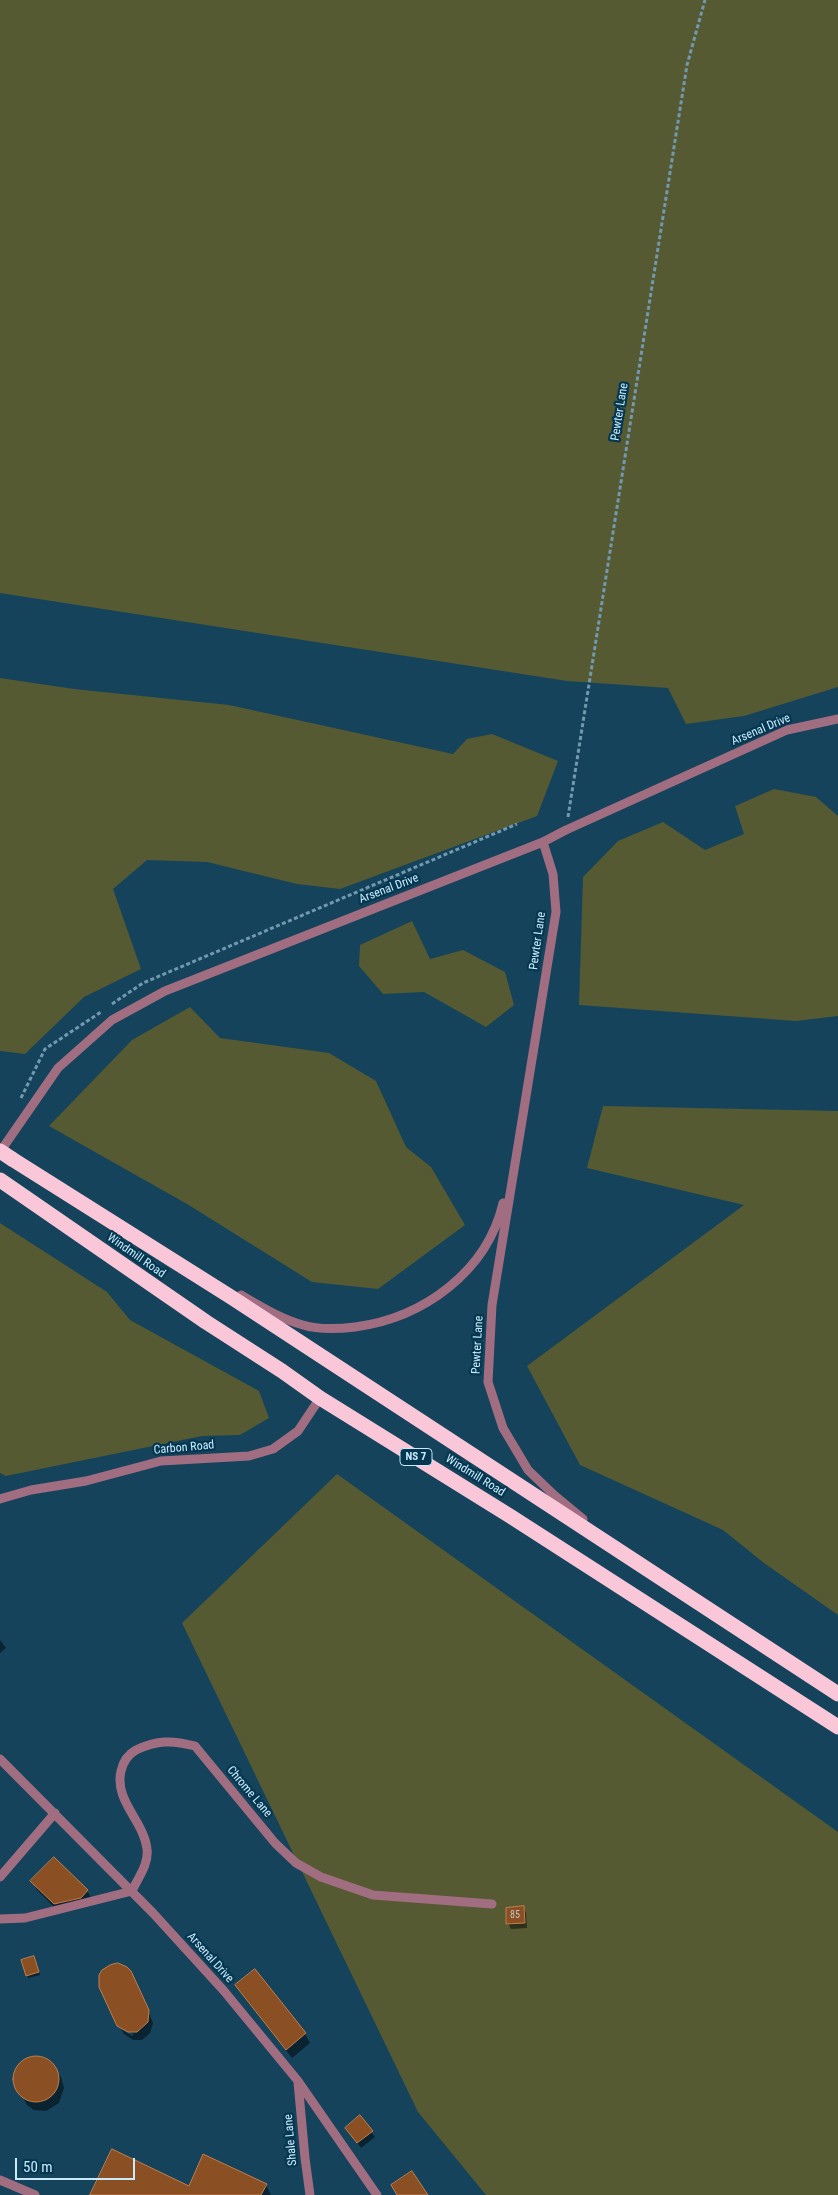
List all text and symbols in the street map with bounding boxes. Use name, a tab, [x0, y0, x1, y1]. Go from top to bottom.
street label: Pewter Lane	[608, 382, 632, 442]
street label: Arsenal Drive	[729, 711, 793, 749]
street label: Arsenal Drive	[357, 871, 421, 907]
street label: Pewter Lane	[527, 911, 549, 971]
street label: Windmill Road	[104, 1231, 168, 1281]
street label: Pewter Lane	[469, 1315, 487, 1375]
street label: Carbon Road	[153, 1438, 215, 1458]
road number: NS 7	[400, 1448, 432, 1465]
street label: Windmill Road	[442, 1452, 508, 1500]
street label: Chrome Lane	[223, 1763, 275, 1821]
house number: 85	[510, 1909, 520, 1921]
street label: Arsenal Drive	[184, 1930, 236, 1986]
street label: Shale Lane	[282, 2114, 300, 2166]
scale bar	[18, 2148, 138, 2180]
text: 50 m	[23, 2158, 53, 2176]

